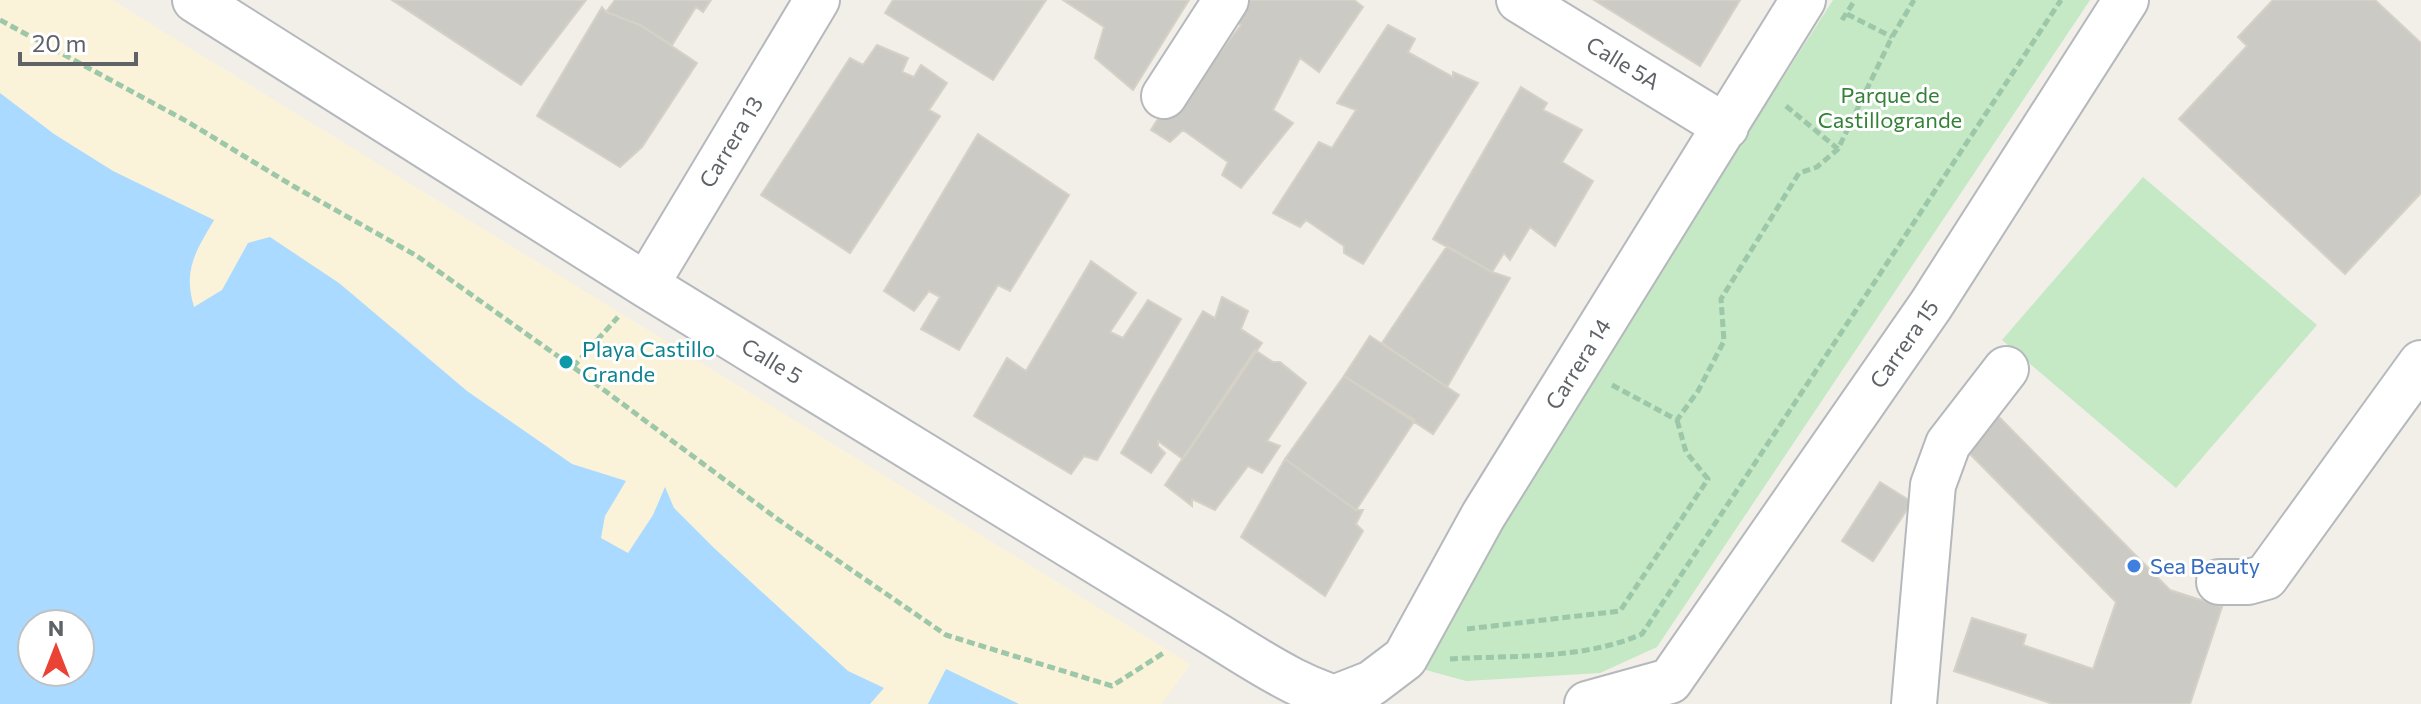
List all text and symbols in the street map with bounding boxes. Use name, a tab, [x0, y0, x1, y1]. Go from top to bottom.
scale bar	[20, 16, 136, 66]
text: 20 m	[32, 28, 86, 57]
street label: Calle 5A	[1582, 30, 1665, 95]
park label: Parque de Castillogrande	[1818, 81, 1962, 133]
street label: Carrera 13	[693, 91, 768, 192]
street label: Carrera 15	[1863, 294, 1944, 393]
street label: Carrera 14	[1539, 313, 1616, 414]
street label: Calle 5	[737, 332, 808, 389]
place label: Playa Castillo Grande	[582, 335, 715, 387]
marker: Playa Castillo Grande	[557, 353, 575, 371]
place label: Sea Beauty	[2150, 552, 2260, 579]
marker: Sea Beauty	[2125, 557, 2143, 575]
north arrow	[16, 608, 96, 688]
text: N	[48, 614, 64, 641]

